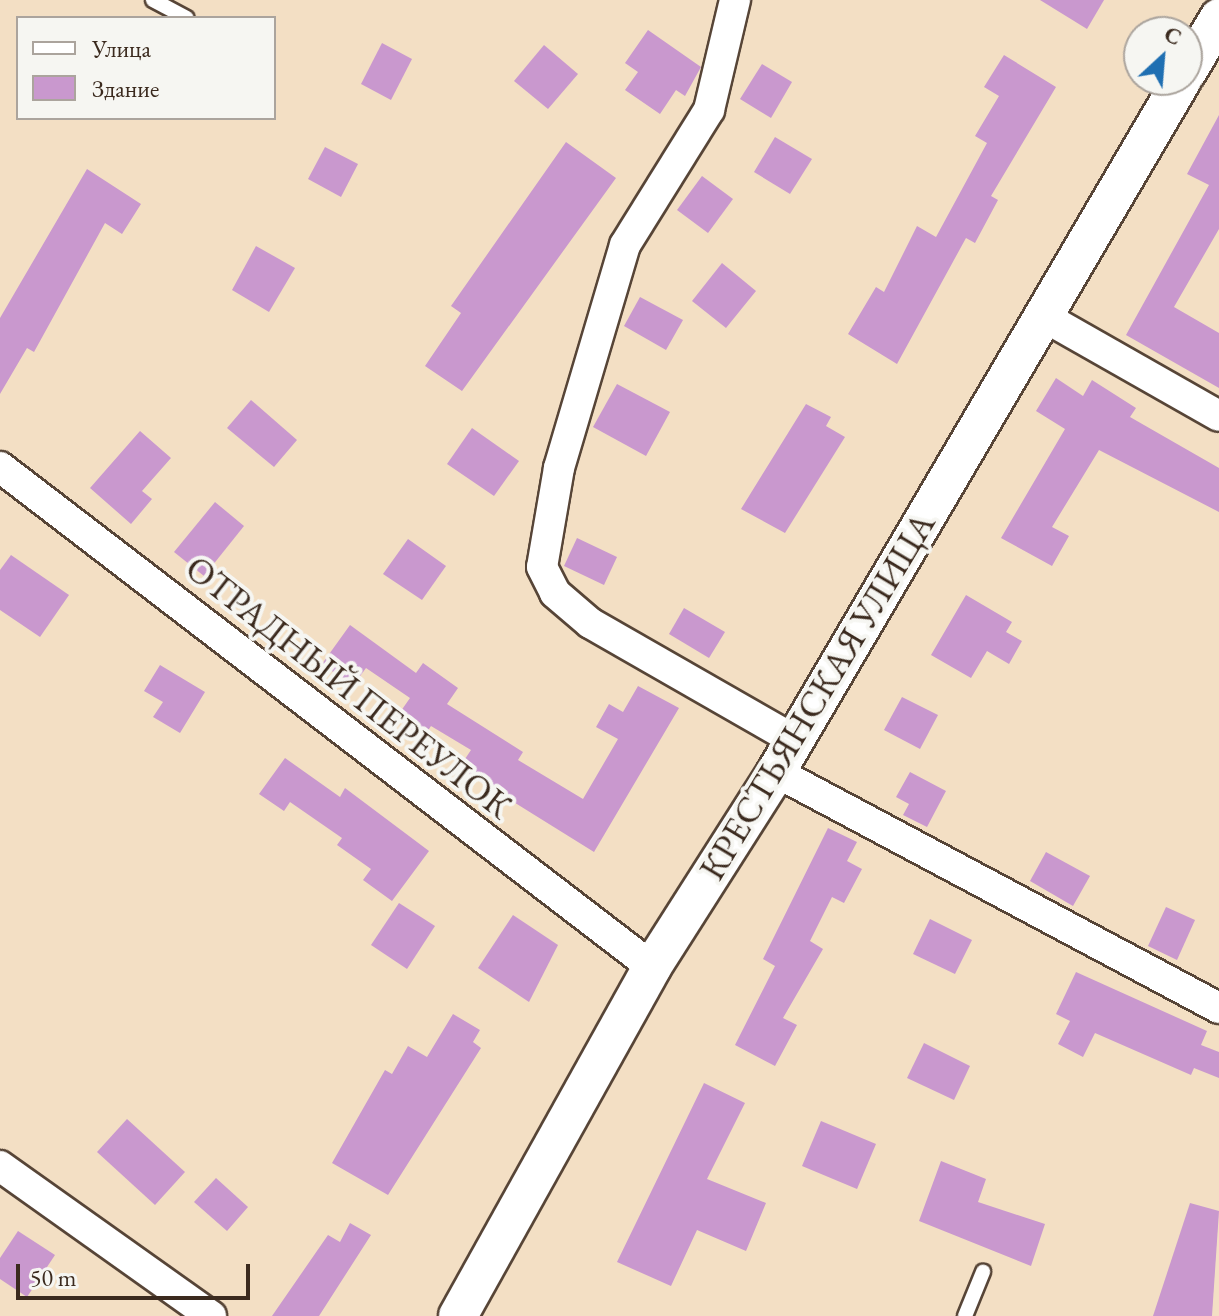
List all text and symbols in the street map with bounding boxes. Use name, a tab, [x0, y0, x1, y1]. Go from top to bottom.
legend	[16, 16, 276, 120]
north arrow	[1123, 16, 1203, 96]
text: С	[1159, 19, 1186, 52]
text: Улица	[92, 33, 151, 64]
text: Здание	[92, 73, 159, 104]
street label: КРЕСТЬЯНСКАЯ УЛИЦА	[690, 505, 944, 887]
street label: ОТРАДНЫЙ ПЕРЕУЛОК	[177, 546, 521, 828]
scale bar	[20, 1248, 254, 1298]
text: 50 m	[30, 1262, 77, 1293]

